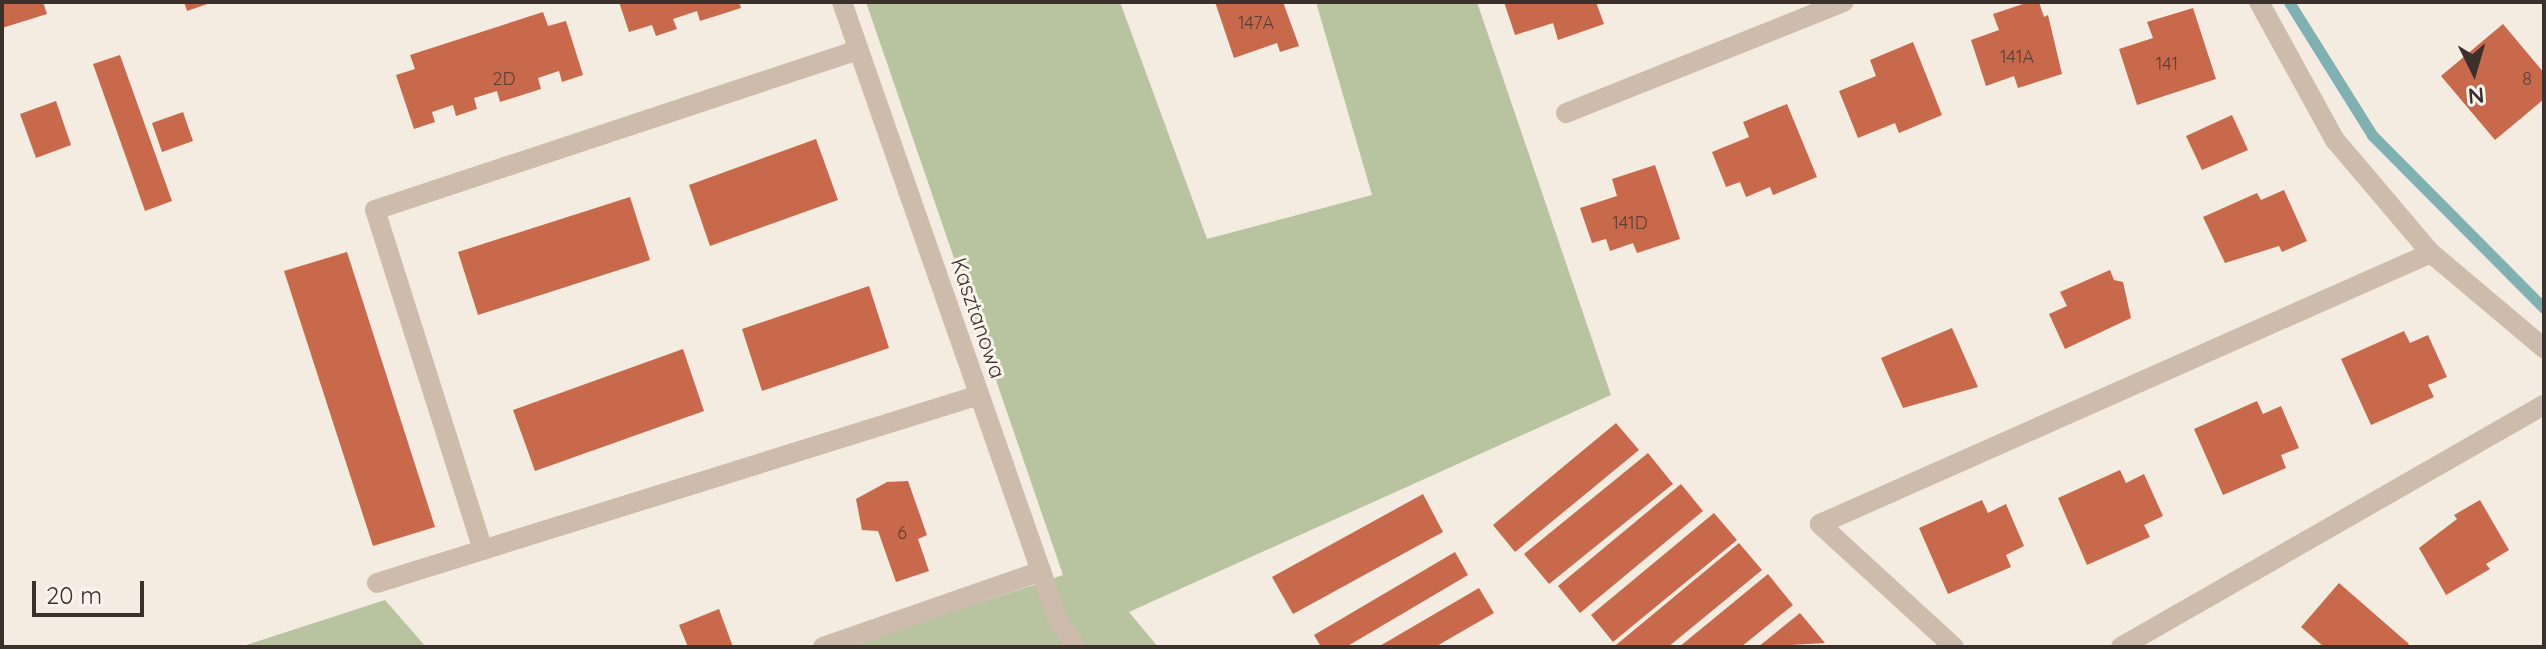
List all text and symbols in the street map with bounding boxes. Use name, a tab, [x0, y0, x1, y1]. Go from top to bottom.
house number: 147A	[1238, 12, 1274, 34]
north arrow	[2434, 32, 2514, 112]
house number: 141A	[2000, 46, 2034, 68]
house number: 141	[2156, 53, 2178, 75]
house number: 2D	[493, 68, 515, 90]
house number: 8	[2522, 68, 2532, 90]
text: N	[2467, 81, 2485, 111]
house number: 141D	[1612, 212, 1648, 234]
street label: Kasztanowa	[945, 254, 1011, 382]
house number: 6	[897, 522, 907, 544]
scale bar	[36, 565, 148, 615]
text: 20 m	[46, 580, 102, 610]

